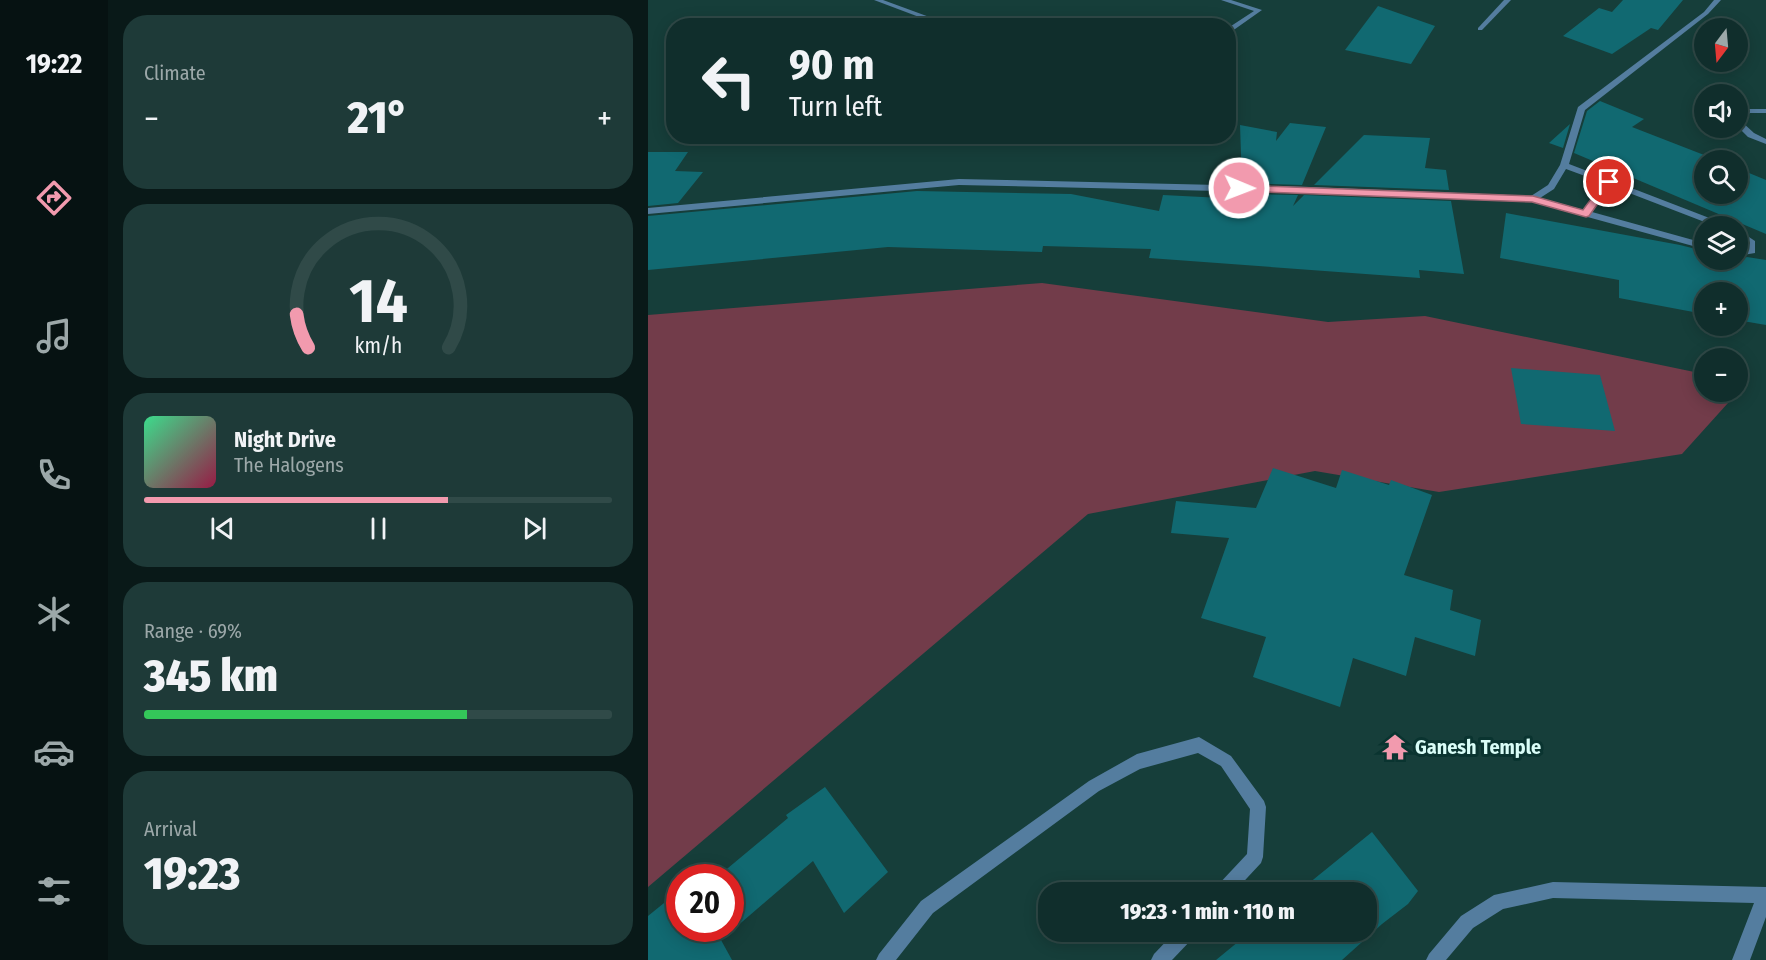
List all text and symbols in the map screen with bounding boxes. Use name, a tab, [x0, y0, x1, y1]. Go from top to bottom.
north arrow	[1694, 18, 1748, 72]
map controls	[1694, 18, 1748, 402]
text: 90 m	[789, 40, 874, 90]
icon: left	[690, 42, 768, 120]
text: 19:22	[26, 48, 82, 80]
text: Climate	[144, 61, 206, 85]
button: sound	[1694, 84, 1748, 138]
text: 21°	[347, 91, 408, 145]
text: Turn left	[789, 91, 882, 123]
text: −	[144, 99, 159, 139]
text: +	[597, 99, 612, 139]
button: search	[1694, 150, 1748, 204]
position arrow	[1207, 156, 1271, 220]
pin	[1583, 156, 1634, 207]
icon: arrive	[1592, 165, 1625, 198]
icon: directions	[33, 177, 75, 219]
button: layers	[1694, 216, 1748, 270]
text: 14	[349, 264, 407, 339]
button: +	[1694, 282, 1748, 336]
icon: music	[33, 315, 75, 357]
text: km/h	[354, 333, 402, 359]
button: −	[1694, 348, 1748, 402]
text: Night Drive	[234, 426, 336, 453]
text: The Halogens	[234, 453, 344, 477]
icon: phone	[33, 454, 75, 496]
icon: previous	[206, 512, 239, 545]
icon: pause	[362, 512, 395, 545]
icon: next	[518, 512, 551, 545]
icon: climate	[33, 593, 75, 635]
text: Range · 69%	[144, 619, 242, 643]
text: 345 km	[144, 649, 278, 703]
icon: car	[33, 731, 75, 773]
temple icon: Ganesh Temple	[1380, 732, 1410, 762]
place label: Ganesh Temple	[1415, 735, 1541, 759]
text: Arrival	[144, 817, 197, 841]
text: 19:23	[144, 847, 240, 901]
speed limit sign: 20	[666, 864, 744, 942]
icon: filters	[33, 870, 75, 912]
text: 19:23 · 1 min · 110 m	[1120, 898, 1295, 925]

